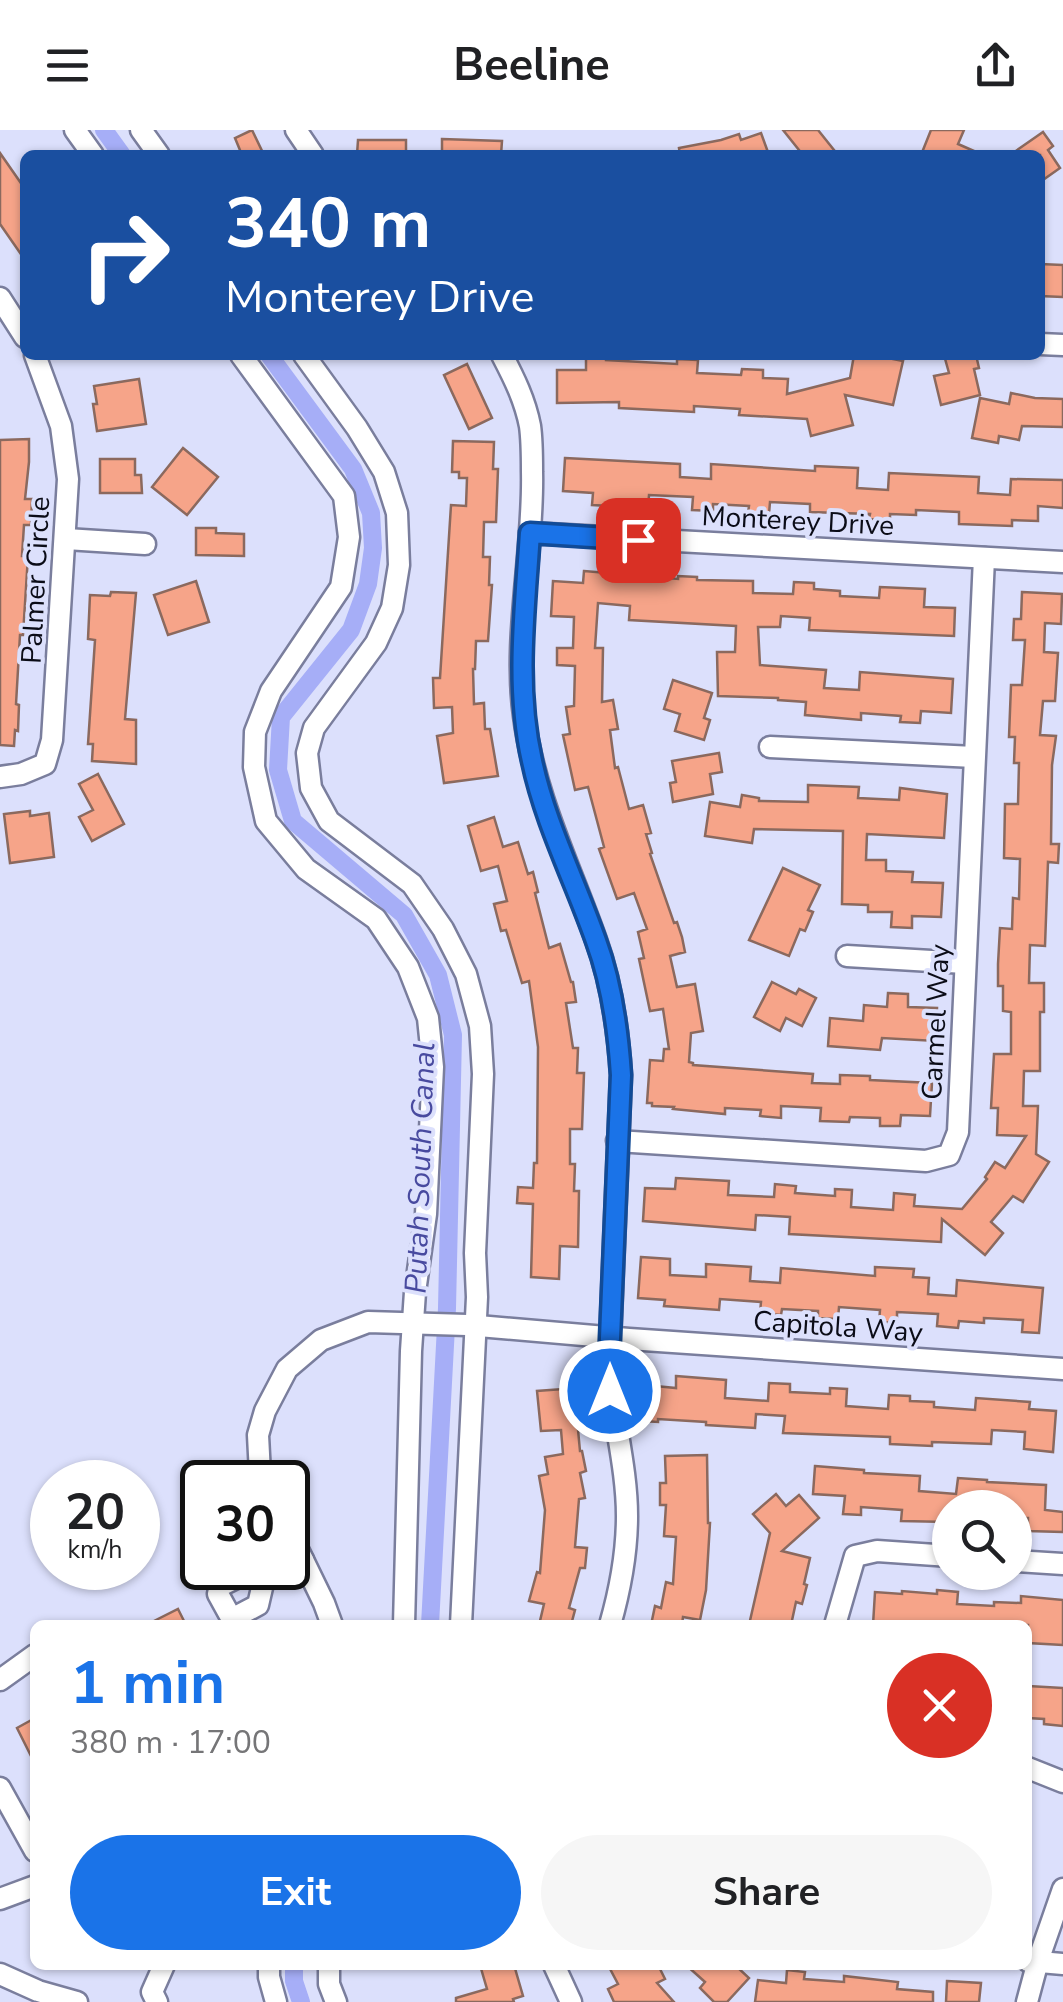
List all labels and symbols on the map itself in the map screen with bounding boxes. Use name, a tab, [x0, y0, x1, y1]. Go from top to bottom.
street label: Palmer Circle	[13, 495, 59, 665]
street label: Monterey Drive	[701, 497, 895, 545]
pin	[596, 498, 681, 583]
street label: Carmel Way	[913, 943, 959, 1101]
water label: Putah South Canal	[396, 1042, 445, 1294]
street label: Capitola Way	[752, 1302, 925, 1352]
position arrow	[558, 1339, 662, 1443]
speed limit sign: 30	[180, 1460, 310, 1590]

